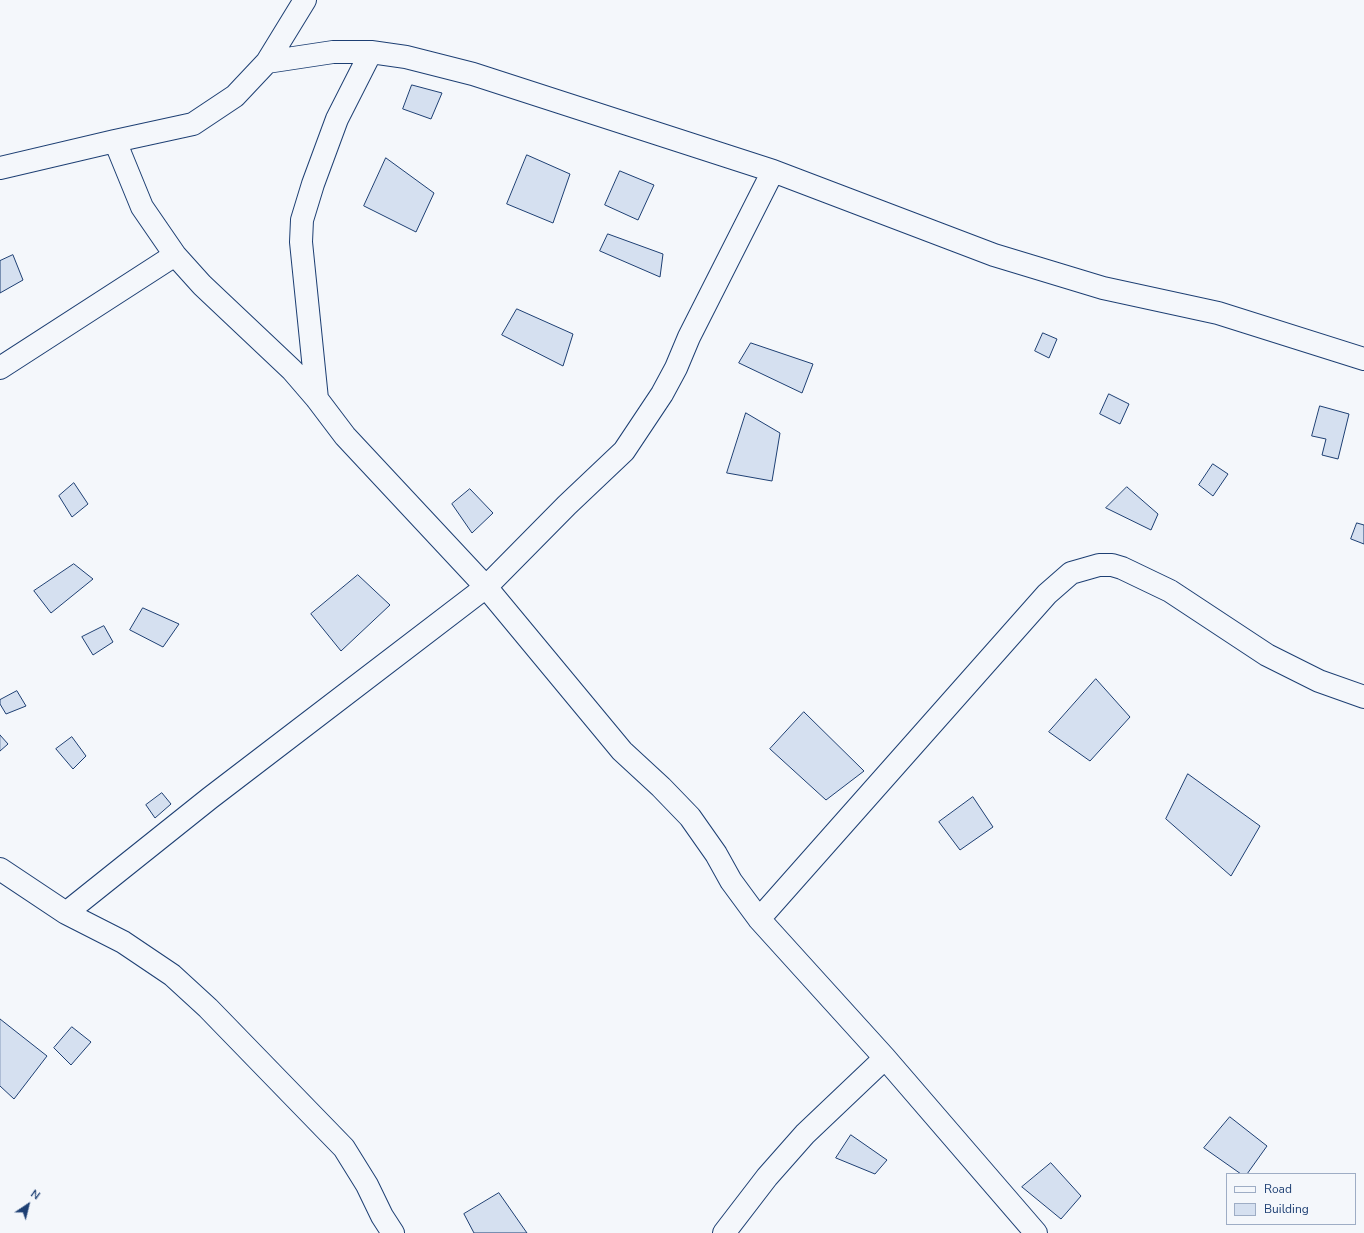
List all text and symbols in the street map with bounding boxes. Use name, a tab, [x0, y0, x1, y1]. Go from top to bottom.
legend	[1226, 1173, 1356, 1225]
text: Road	[1264, 1181, 1292, 1197]
north arrow	[8, 1185, 48, 1225]
text: N	[27, 1186, 43, 1203]
text: Building	[1264, 1201, 1309, 1217]

